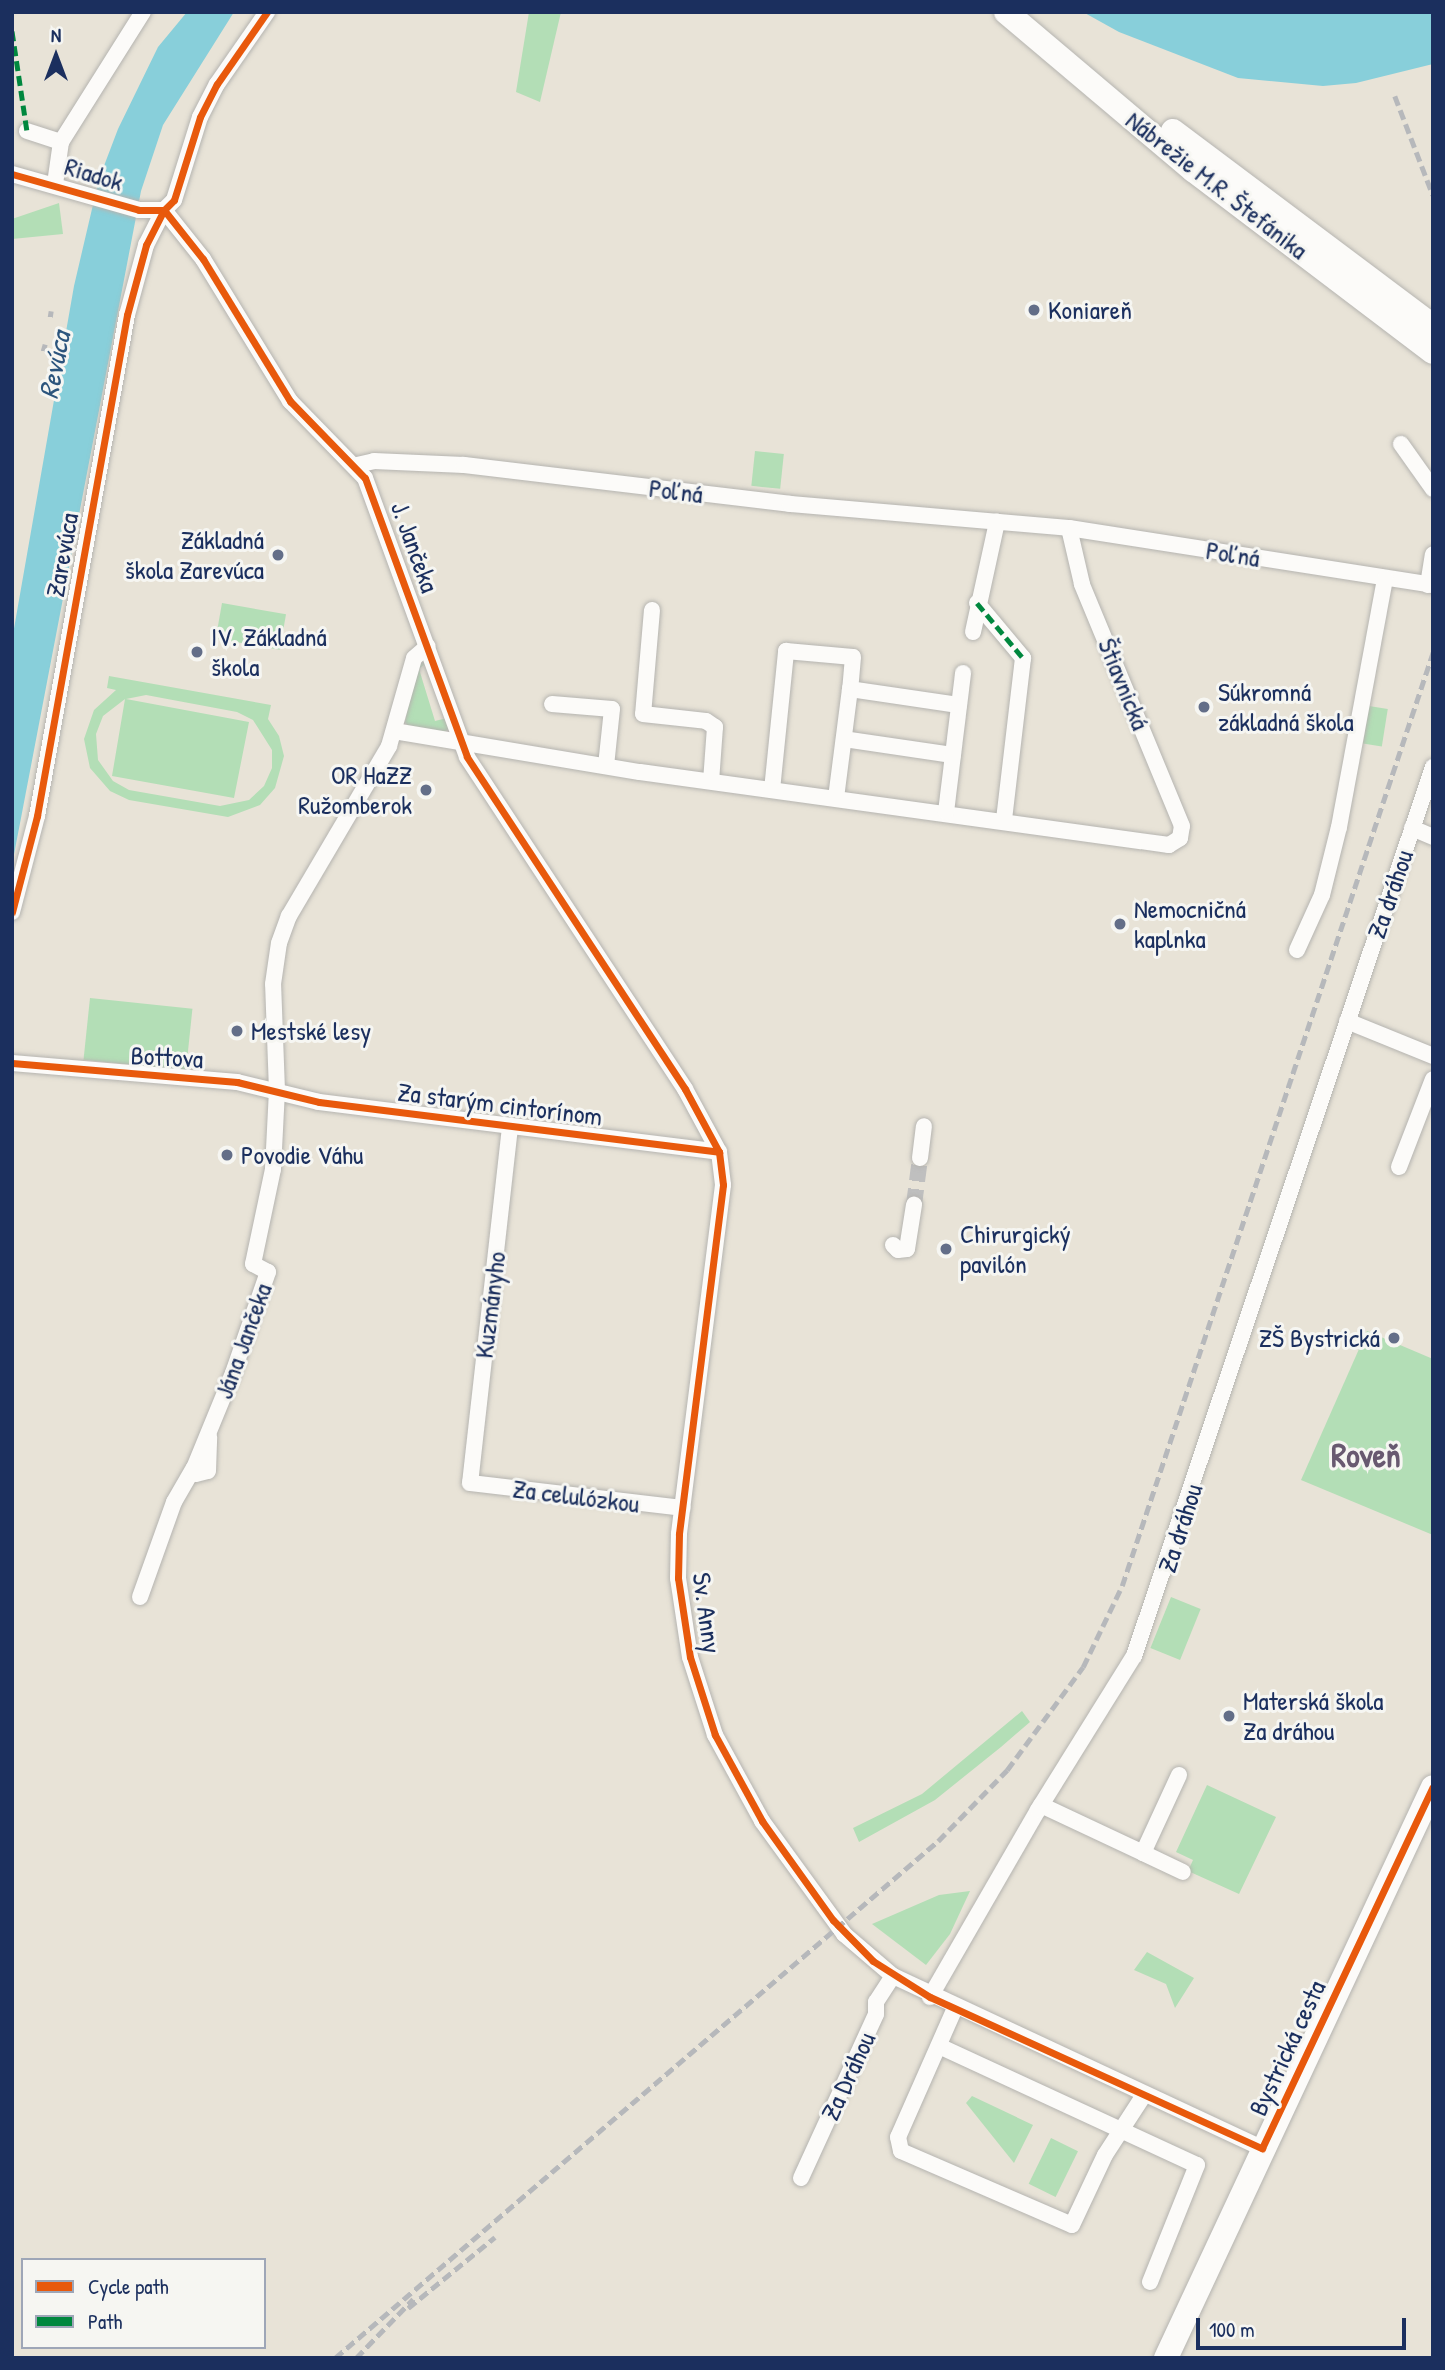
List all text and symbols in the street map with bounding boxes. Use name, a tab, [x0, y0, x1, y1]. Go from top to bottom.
north arrow	[21, 21, 91, 91]
text: N	[51, 22, 61, 48]
street label: Nábrežie M.R. Štefánika	[1120, 104, 1314, 266]
street label: Riadok	[61, 150, 127, 198]
place label: Koniareň	[1048, 294, 1132, 326]
marker: Koniareň	[1026, 302, 1042, 318]
water label: Revúca	[31, 328, 77, 402]
street label: Poľná	[647, 472, 705, 510]
street label: J. Jančeka	[384, 497, 446, 597]
street label: Zarevúca	[39, 511, 85, 599]
place label: Základná škola Zarevúca	[125, 524, 264, 586]
street label: Poľná	[1204, 534, 1262, 574]
marker: Základná škola Zarevúca	[270, 547, 286, 563]
place label: IV. Základná škola	[211, 621, 327, 682]
street label: Štiavnická	[1092, 634, 1156, 734]
marker: IV. Základná škola	[189, 644, 205, 660]
place label: Súkromná základná škola	[1218, 676, 1354, 738]
marker: Súkromná základná škola	[1196, 699, 1212, 715]
place label: OR HaZZ Ružomberok	[298, 759, 412, 820]
marker: OR HaZZ Ružomberok	[418, 782, 434, 798]
street label: Za dráhou	[1360, 846, 1420, 942]
place label: Nemocničná kaplnka	[1134, 893, 1246, 954]
marker: Nemocničná kaplnka	[1112, 916, 1128, 932]
place label: Mestské lesy	[251, 1015, 371, 1047]
marker: Mestské lesy	[229, 1023, 245, 1039]
street label: Bottova	[130, 1040, 204, 1074]
street label: Za starým cintorínom	[396, 1076, 604, 1132]
place label: Povodie Váhu	[241, 1139, 363, 1171]
marker: Povodie Váhu	[219, 1147, 235, 1163]
place label: Chirurgický pavilón	[960, 1218, 1071, 1280]
marker: Chirurgický pavilón	[938, 1241, 954, 1257]
street label: Kuzmányho	[468, 1250, 512, 1360]
street label: Jána Jančeka	[208, 1279, 278, 1403]
place label: ZŠ Bystrická	[1259, 1322, 1380, 1354]
marker: ZŠ Bystrická	[1386, 1330, 1402, 1346]
district label: Roveň	[1331, 1436, 1401, 1476]
street label: Za celulózkou	[511, 1473, 641, 1519]
street label: Za dráhou	[1151, 1480, 1209, 1576]
street label: Sv. Anny	[686, 1571, 728, 1655]
place label: Materská škola Za dráhou	[1243, 1685, 1383, 1746]
marker: Materská škola Za dráhou	[1221, 1708, 1237, 1724]
street label: Bystrická cesta	[1242, 1975, 1332, 2121]
street label: Za Dráhou	[814, 2027, 882, 2125]
legend	[21, 2258, 266, 2349]
text: Cycle path	[88, 2272, 169, 2301]
scale bar	[1200, 2304, 1410, 2348]
text: Path	[88, 2307, 122, 2336]
text: 100 m	[1209, 2315, 1255, 2344]

